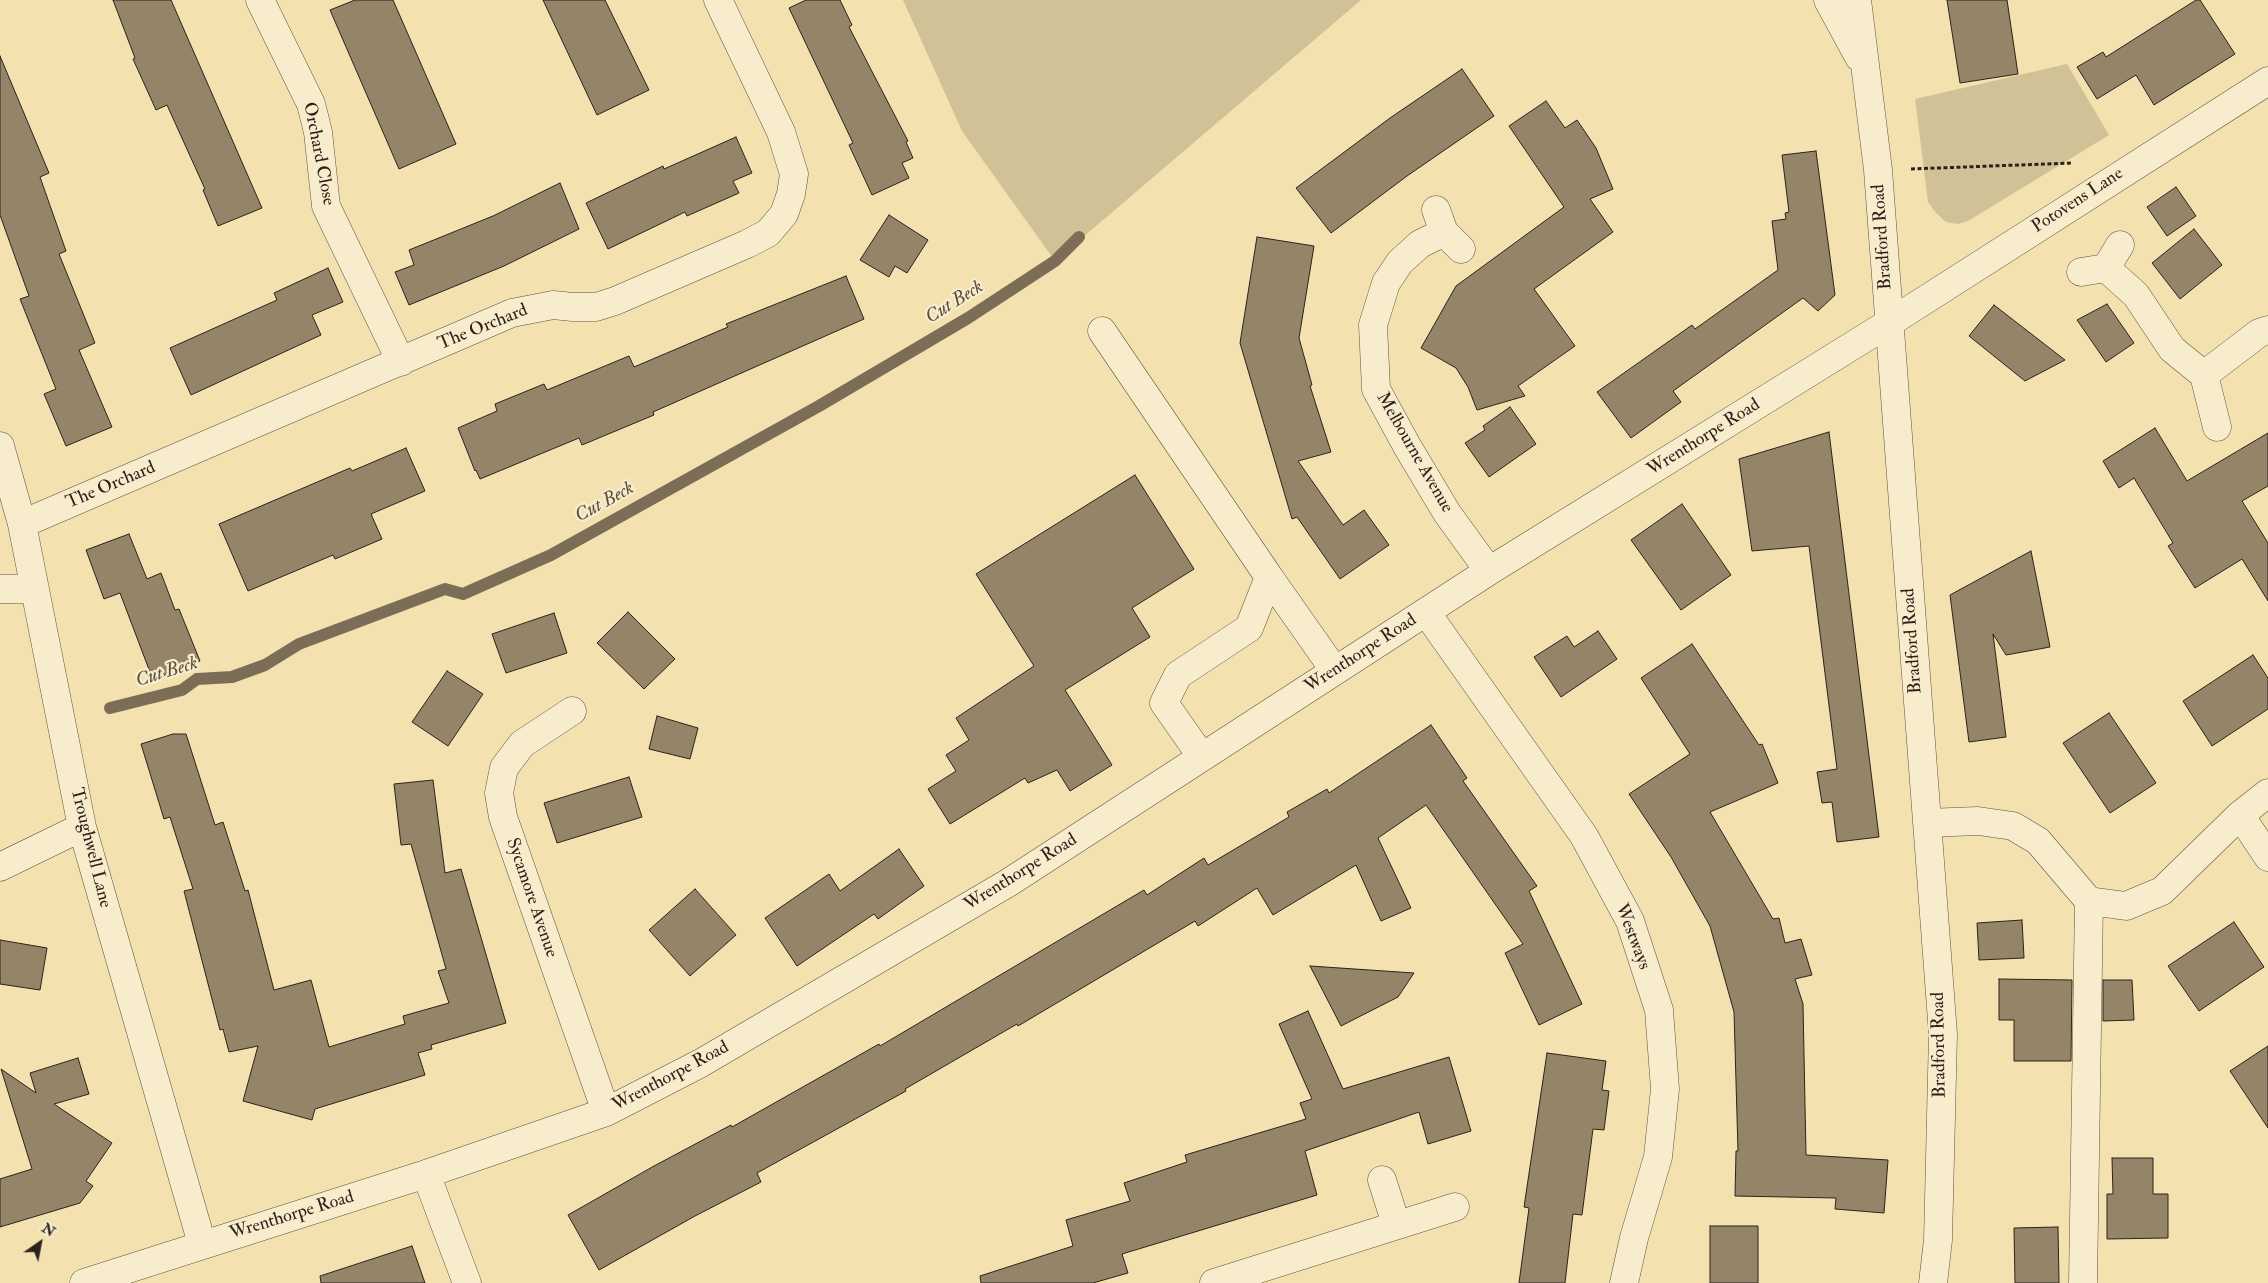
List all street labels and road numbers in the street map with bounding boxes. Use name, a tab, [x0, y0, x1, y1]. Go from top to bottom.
street label: Orchard Close	[297, 101, 339, 207]
street label: Potovens Lane	[2028, 163, 2128, 239]
street label: Bradford Road	[1869, 183, 1897, 291]
street label: The Orchard	[435, 300, 531, 356]
street label: Melbourne Avenue	[1371, 389, 1457, 517]
street label: Wrenthorpe Road	[1644, 395, 1764, 481]
street label: The Orchard	[63, 458, 159, 514]
street label: Bradford Road	[1899, 587, 1927, 695]
street label: Wrenthorpe Road	[1301, 610, 1421, 698]
street label: Troughwell Lane	[65, 786, 115, 910]
street label: Wrenthorpe Road	[961, 830, 1081, 916]
street label: Sycamore Avenue	[500, 835, 562, 961]
street label: Westways	[1610, 901, 1654, 973]
street label: Bradford Road	[1928, 992, 1952, 1098]
street label: Wrenthorpe Road	[609, 1037, 733, 1117]
street label: Wrenthorpe Road	[227, 1187, 357, 1245]

